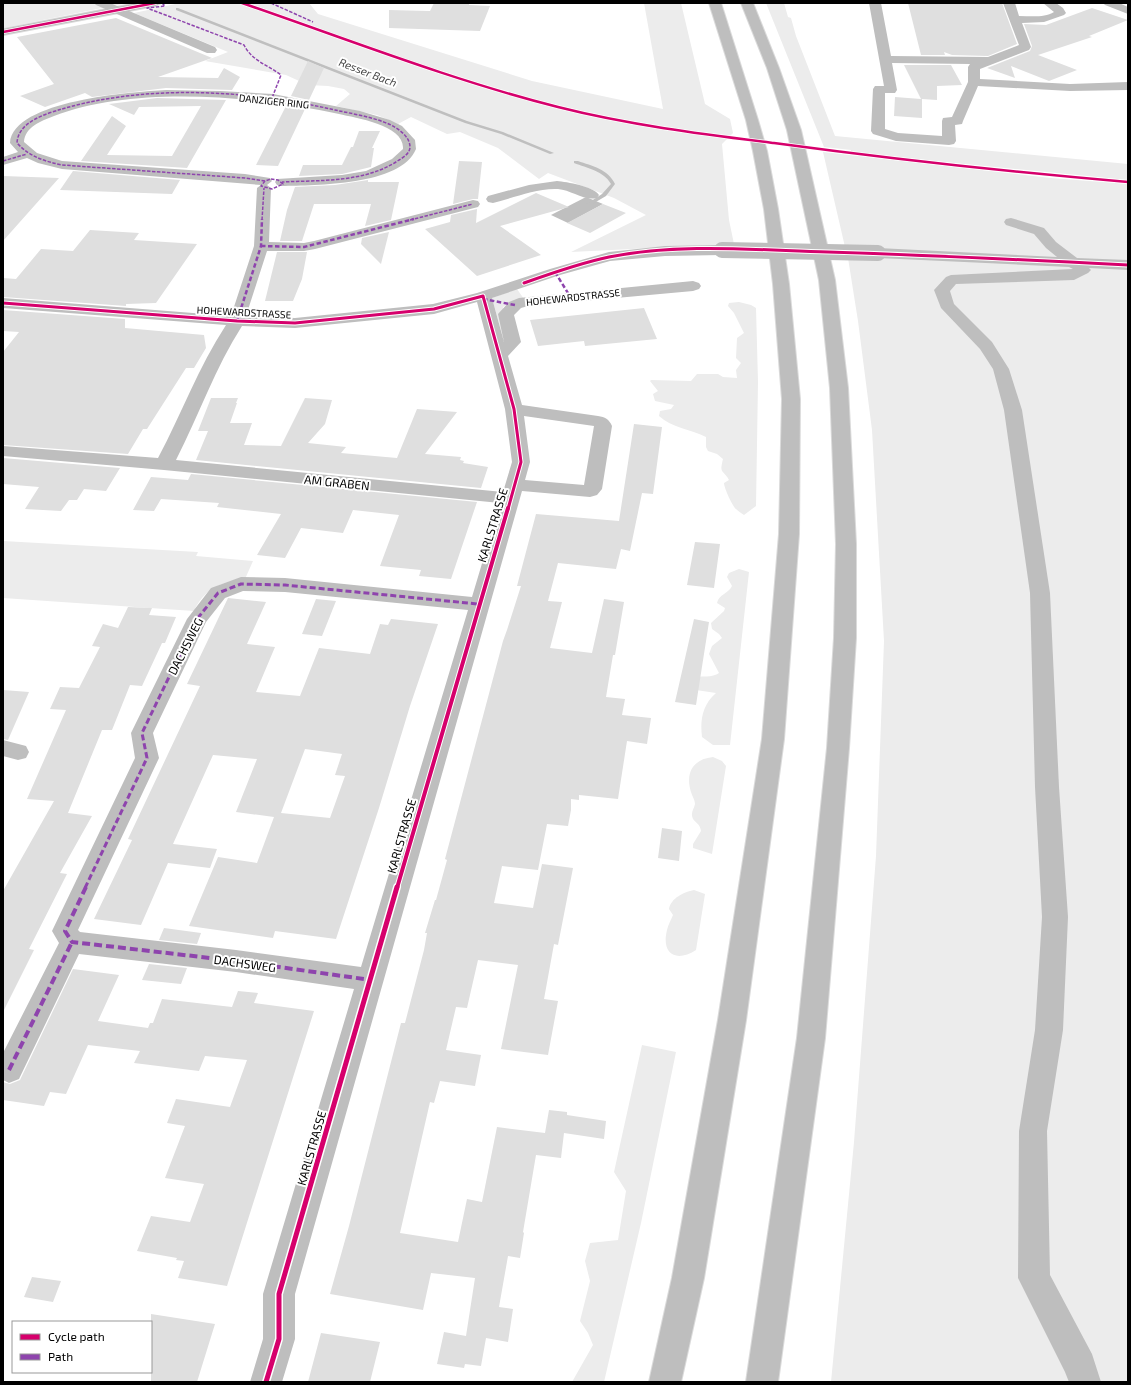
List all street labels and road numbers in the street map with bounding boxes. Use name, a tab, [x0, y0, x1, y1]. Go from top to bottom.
street label: DANZIGER RING	[238, 91, 310, 111]
street label: HOHEWARDSTRASSE	[525, 286, 621, 308]
street label: HOHEWARDSTRASSE	[196, 304, 292, 320]
street label: AM GRABEN	[304, 472, 370, 492]
street label: KARLSTRASSE	[474, 486, 510, 564]
street label: DACHSWEG	[165, 615, 205, 677]
street label: KARLSTRASSE	[384, 797, 418, 875]
street label: DACHSWEG	[213, 952, 277, 974]
street label: KARLSTRASSE	[294, 1109, 328, 1187]

